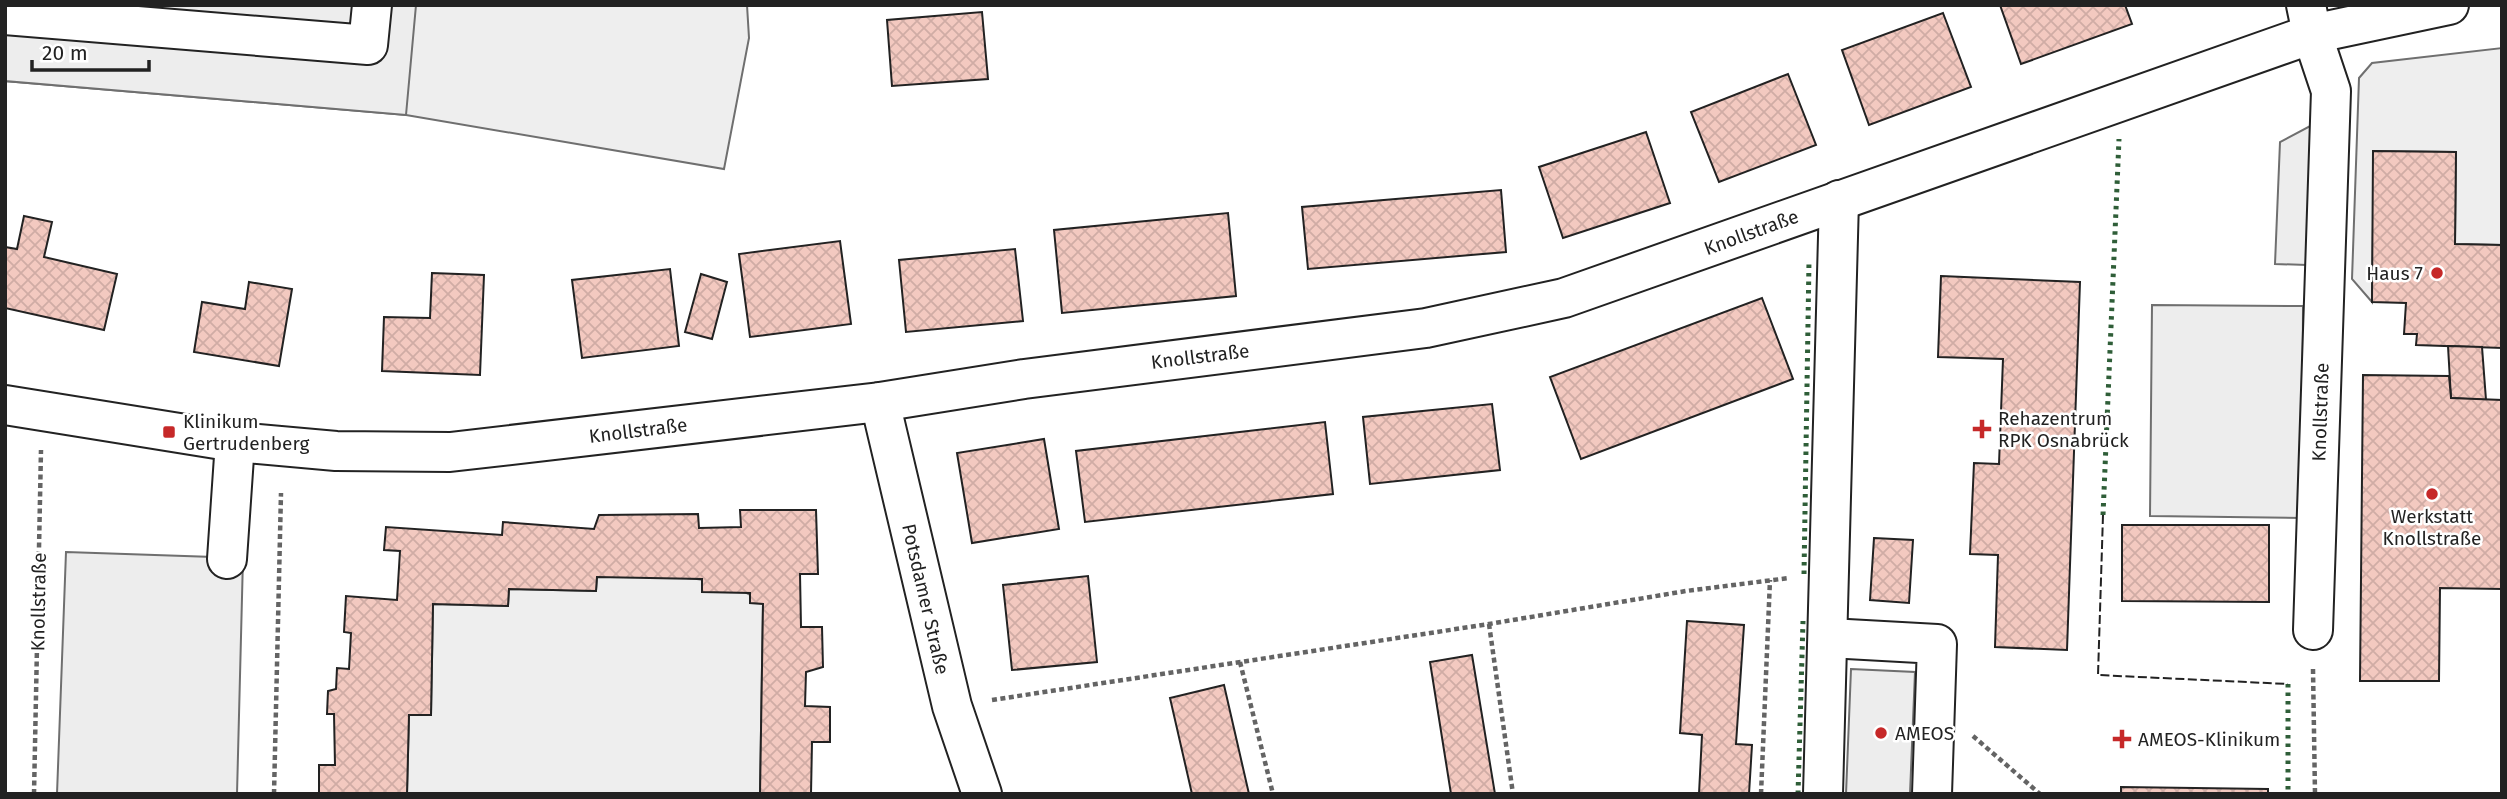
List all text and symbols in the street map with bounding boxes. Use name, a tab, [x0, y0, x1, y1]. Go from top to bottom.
scale bar	[32, 28, 149, 72]
text: 20 m	[42, 40, 88, 66]
street label: Knollstraße	[1701, 205, 1802, 260]
place label: Haus 7	[2366, 262, 2423, 285]
marker: Haus 7	[2429, 265, 2445, 281]
street label: Knollstraße	[1150, 339, 1251, 374]
street label: Knollstraße	[2307, 362, 2334, 462]
place label: Rehazentrum RPK Osnabrück	[1998, 407, 2129, 452]
place label: Klinikum Gertrudenberg	[183, 410, 309, 455]
street label: Knollstraße	[588, 413, 689, 448]
marker: Rehazentrum RPK Osnabrück	[1972, 419, 1992, 439]
marker: Klinikum Gertrudenberg	[161, 424, 177, 440]
marker: Werkstatt Knollstraße	[2424, 486, 2440, 502]
place label: Werkstatt Knollstraße	[2383, 505, 2481, 550]
street label: Potsdamer Straße	[897, 522, 954, 677]
street label: Knollstraße	[26, 552, 51, 652]
place label: AMEOS	[1895, 722, 1954, 745]
marker: AMEOS	[1873, 725, 1889, 741]
place label: AMEOS-Klinikum	[2138, 728, 2280, 751]
marker: AMEOS-Klinikum	[2112, 729, 2132, 749]

